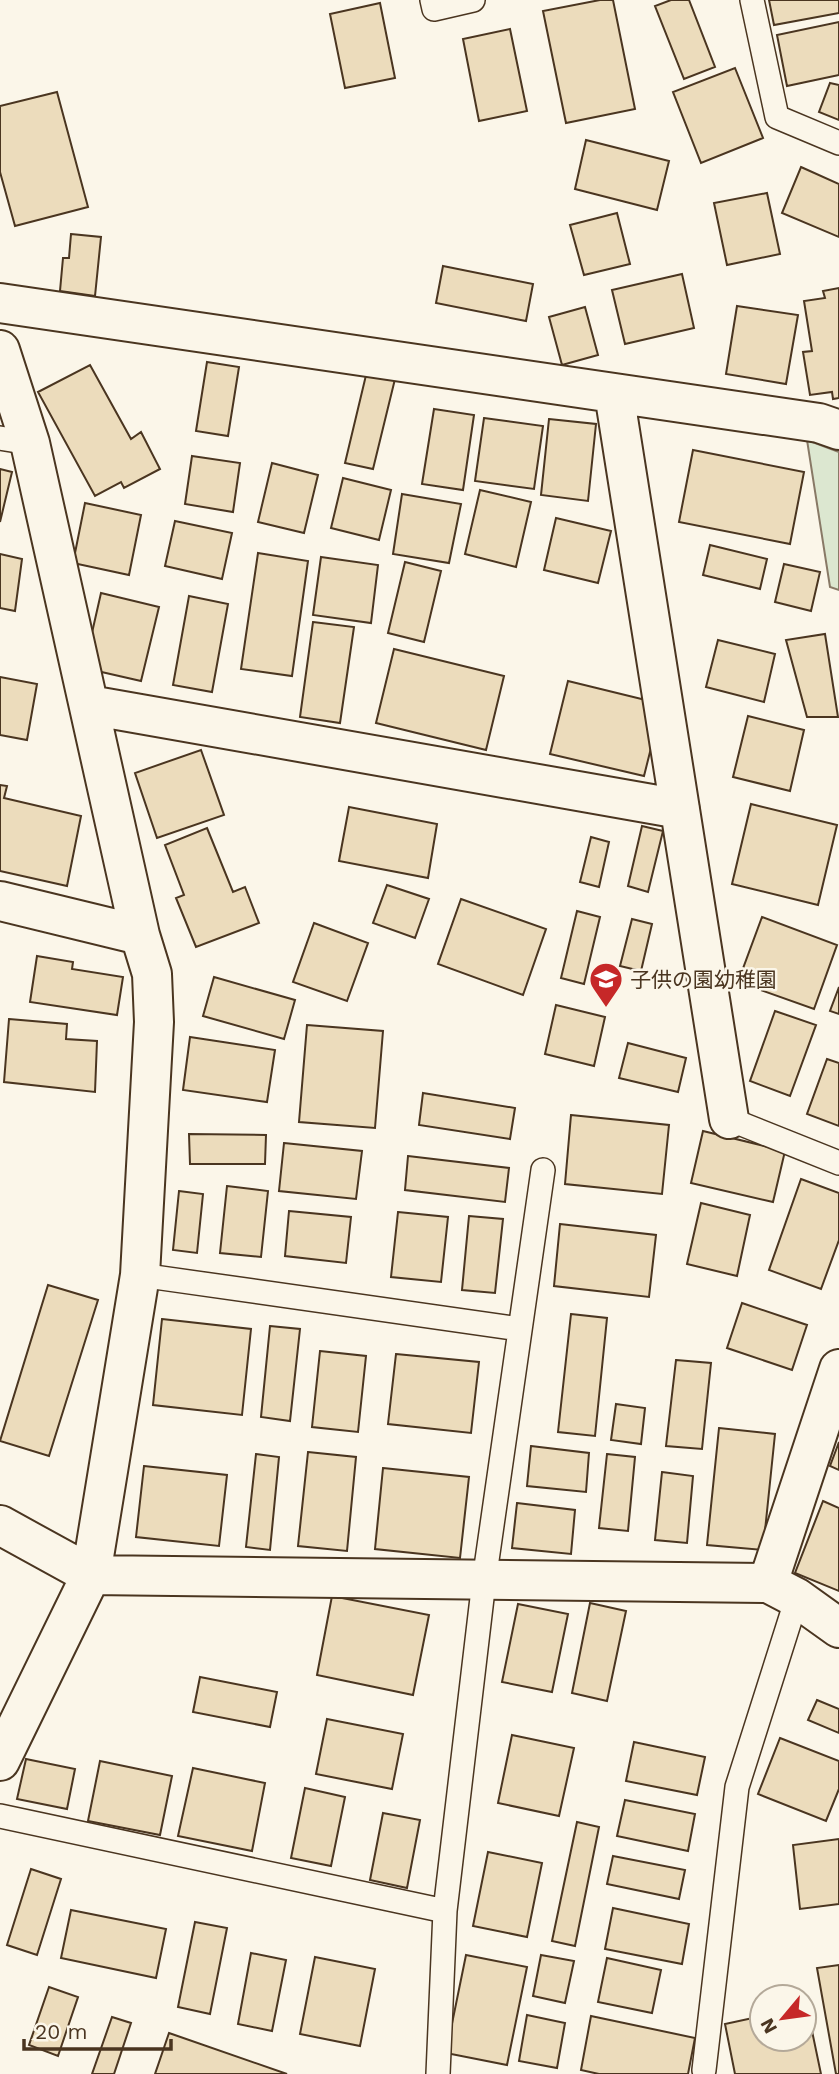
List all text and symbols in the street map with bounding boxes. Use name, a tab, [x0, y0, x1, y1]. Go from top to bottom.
school or university icon: 子供の園幼稚園	[587, 960, 625, 1009]
place label: 子供の園幼稚園	[630, 967, 777, 992]
north arrow	[748, 1983, 818, 2053]
scale bar	[24, 2008, 172, 2052]
text: N	[755, 2014, 782, 2038]
text: 20 m	[35, 2019, 87, 2044]

